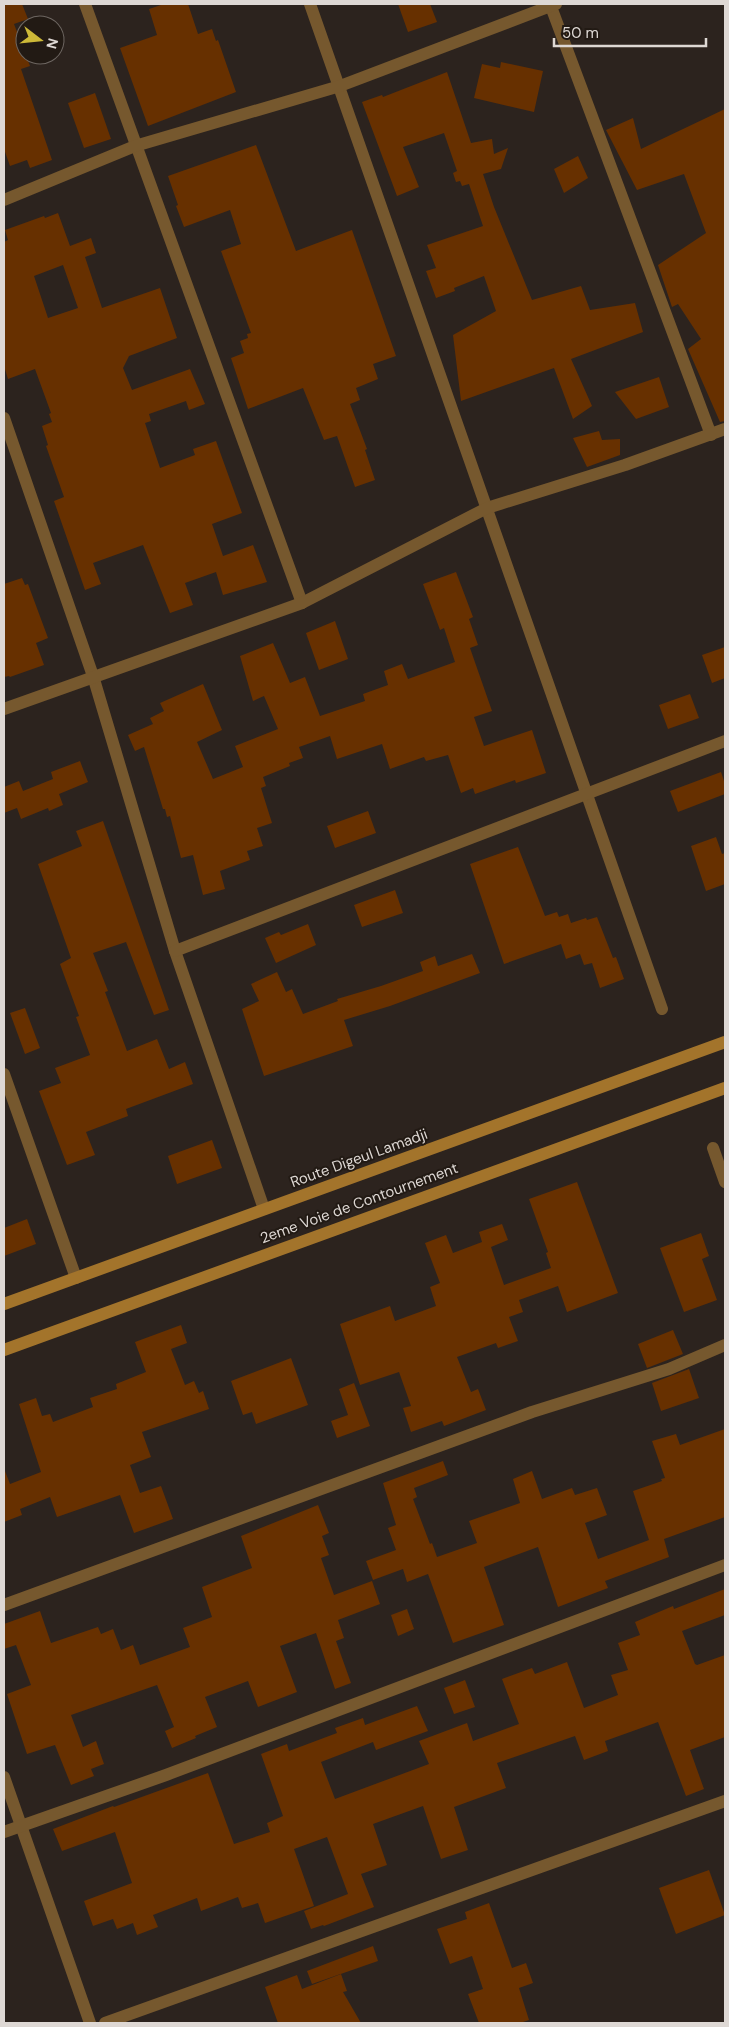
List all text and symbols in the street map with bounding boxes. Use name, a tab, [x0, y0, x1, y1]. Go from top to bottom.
north arrow	[15, 15, 65, 65]
scale bar	[554, 15, 706, 47]
text: 50 m	[562, 23, 599, 43]
text: N	[42, 36, 63, 51]
street label: Route Digeul Lamadji	[288, 1124, 430, 1192]
street label: 2eme Voie de Contournement	[257, 1158, 461, 1248]

